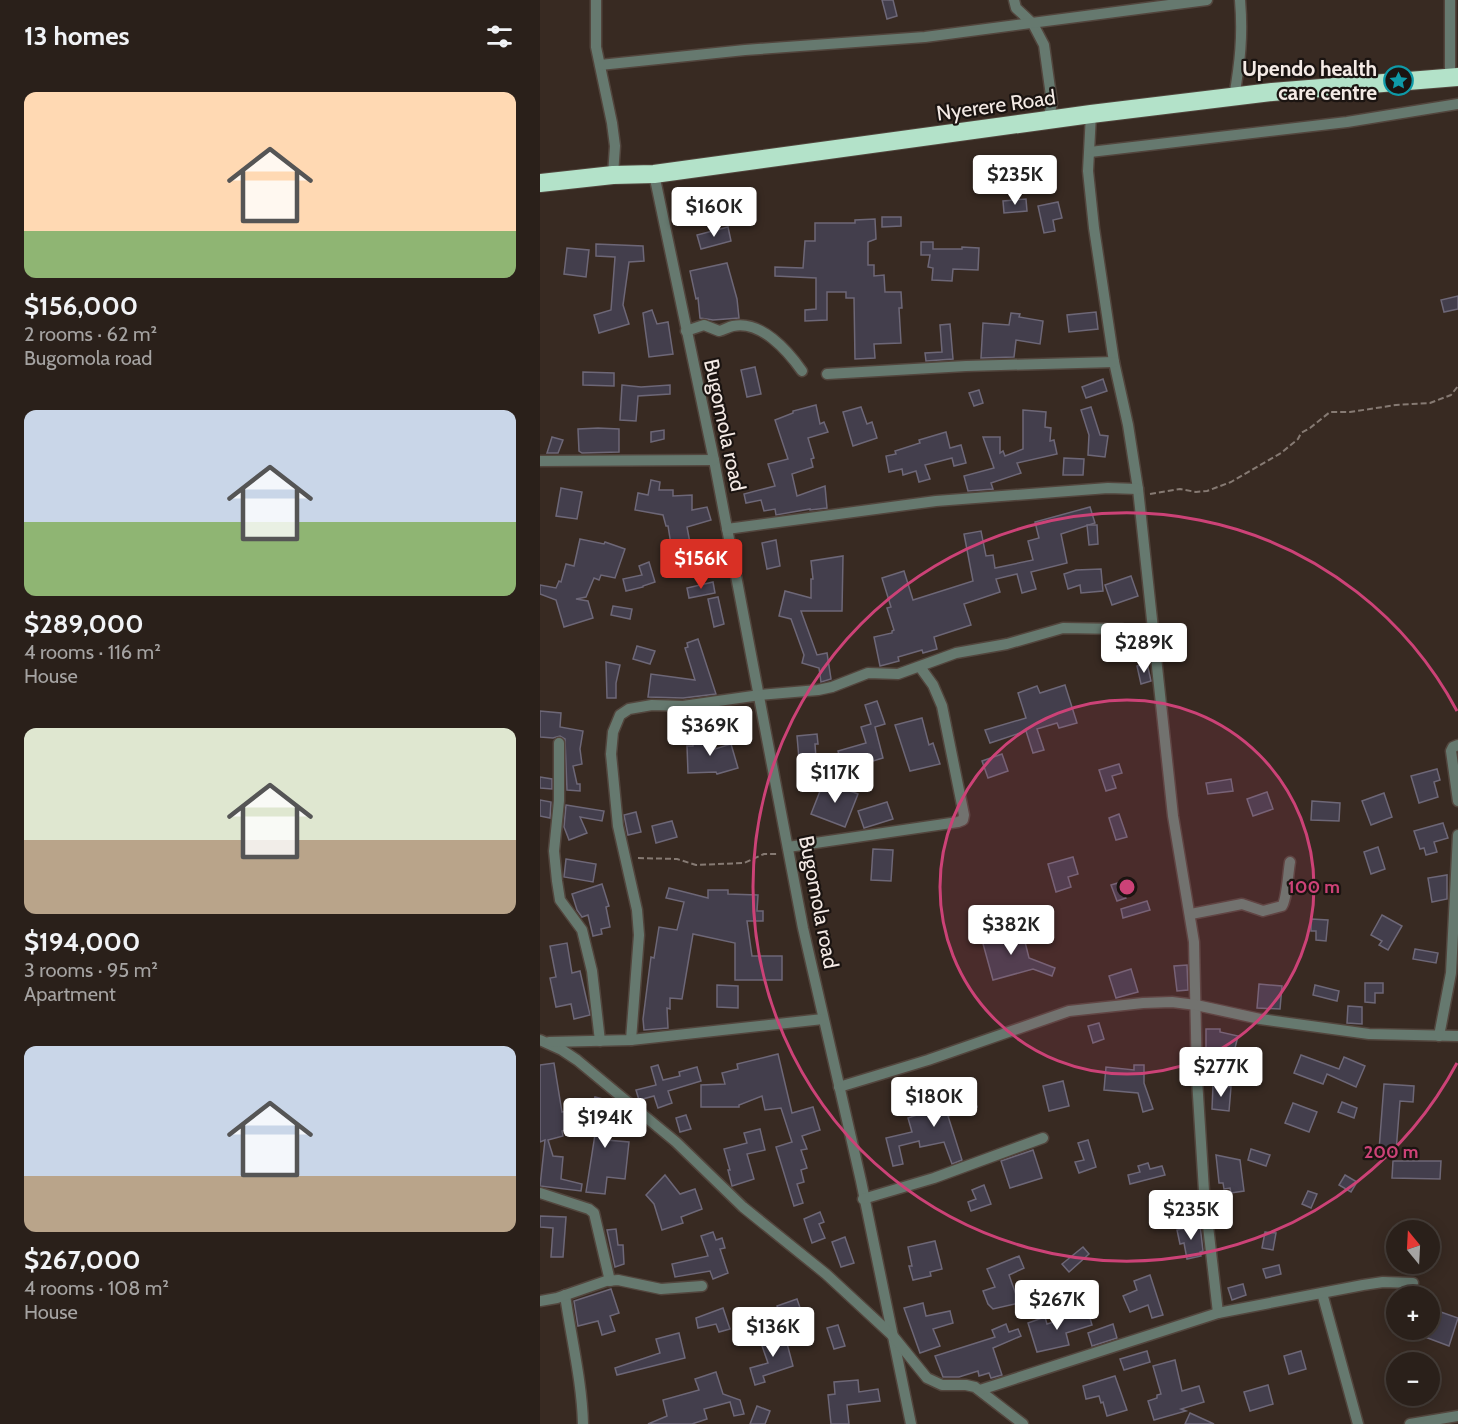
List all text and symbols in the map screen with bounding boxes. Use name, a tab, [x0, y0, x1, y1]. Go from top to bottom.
text: 13 homes	[24, 20, 130, 52]
icon: filters	[483, 20, 516, 53]
place label: Upendo health care centre	[1242, 56, 1377, 105]
place icon: Upendo health care centre	[1382, 64, 1414, 96]
street label: Nyerere Road	[935, 84, 1057, 126]
icon: home	[216, 131, 324, 239]
pin: $235K	[973, 155, 1057, 206]
text: $235K	[987, 162, 1043, 186]
pin: $160K	[672, 187, 756, 238]
text: $160K	[686, 194, 742, 218]
text: $156,000	[24, 290, 138, 322]
text: 2 rooms · 62 m²	[24, 322, 157, 346]
text: Bugomola road	[24, 346, 152, 370]
street label: Bugomola road	[699, 356, 751, 494]
icon: home	[216, 449, 324, 557]
pin: $156K	[659, 539, 743, 590]
text: $156K	[674, 546, 728, 570]
text: $289,000	[24, 608, 144, 640]
pin: $289K	[1102, 623, 1186, 674]
text: $289K	[1115, 630, 1173, 654]
text: 4 rooms · 116 m²	[24, 640, 161, 664]
text: House	[24, 664, 78, 688]
pin: $369K	[668, 706, 752, 757]
text: $369K	[681, 713, 739, 737]
pin: $117K	[793, 753, 877, 804]
text: $117K	[810, 760, 860, 784]
icon: home	[216, 767, 324, 875]
street label: Bugomola road	[794, 833, 844, 971]
text: 100 m	[1288, 876, 1340, 898]
centre of rings	[1117, 877, 1137, 897]
pin: $382K	[969, 905, 1053, 956]
text: $382K	[982, 912, 1040, 936]
text: $194,000	[24, 926, 140, 958]
text: 3 rooms · 95 m²	[24, 958, 158, 982]
text: Apartment	[24, 982, 116, 1006]
pin: $277K	[1179, 1047, 1263, 1098]
text: $277K	[1193, 1054, 1249, 1078]
pin: $180K	[892, 1077, 976, 1128]
text: $180K	[905, 1084, 963, 1108]
icon: home	[216, 1085, 324, 1193]
pin: $194K	[563, 1098, 647, 1149]
text: $194K	[577, 1105, 633, 1129]
text: 200 m	[1364, 1141, 1418, 1163]
pin: $235K	[1149, 1190, 1233, 1241]
text: $235K	[1163, 1197, 1219, 1221]
north arrow	[1386, 1220, 1440, 1274]
map controls	[1386, 1220, 1440, 1406]
text: $267,000	[24, 1244, 141, 1276]
text: 4 rooms · 108 m²	[24, 1276, 169, 1300]
pin: $267K	[1015, 1280, 1099, 1331]
button: +	[1386, 1286, 1440, 1340]
text: $267K	[1029, 1287, 1085, 1311]
text: House	[24, 1300, 78, 1324]
pin: $136K	[731, 1307, 815, 1358]
text: $136K	[746, 1314, 800, 1338]
button: −	[1386, 1352, 1440, 1406]

